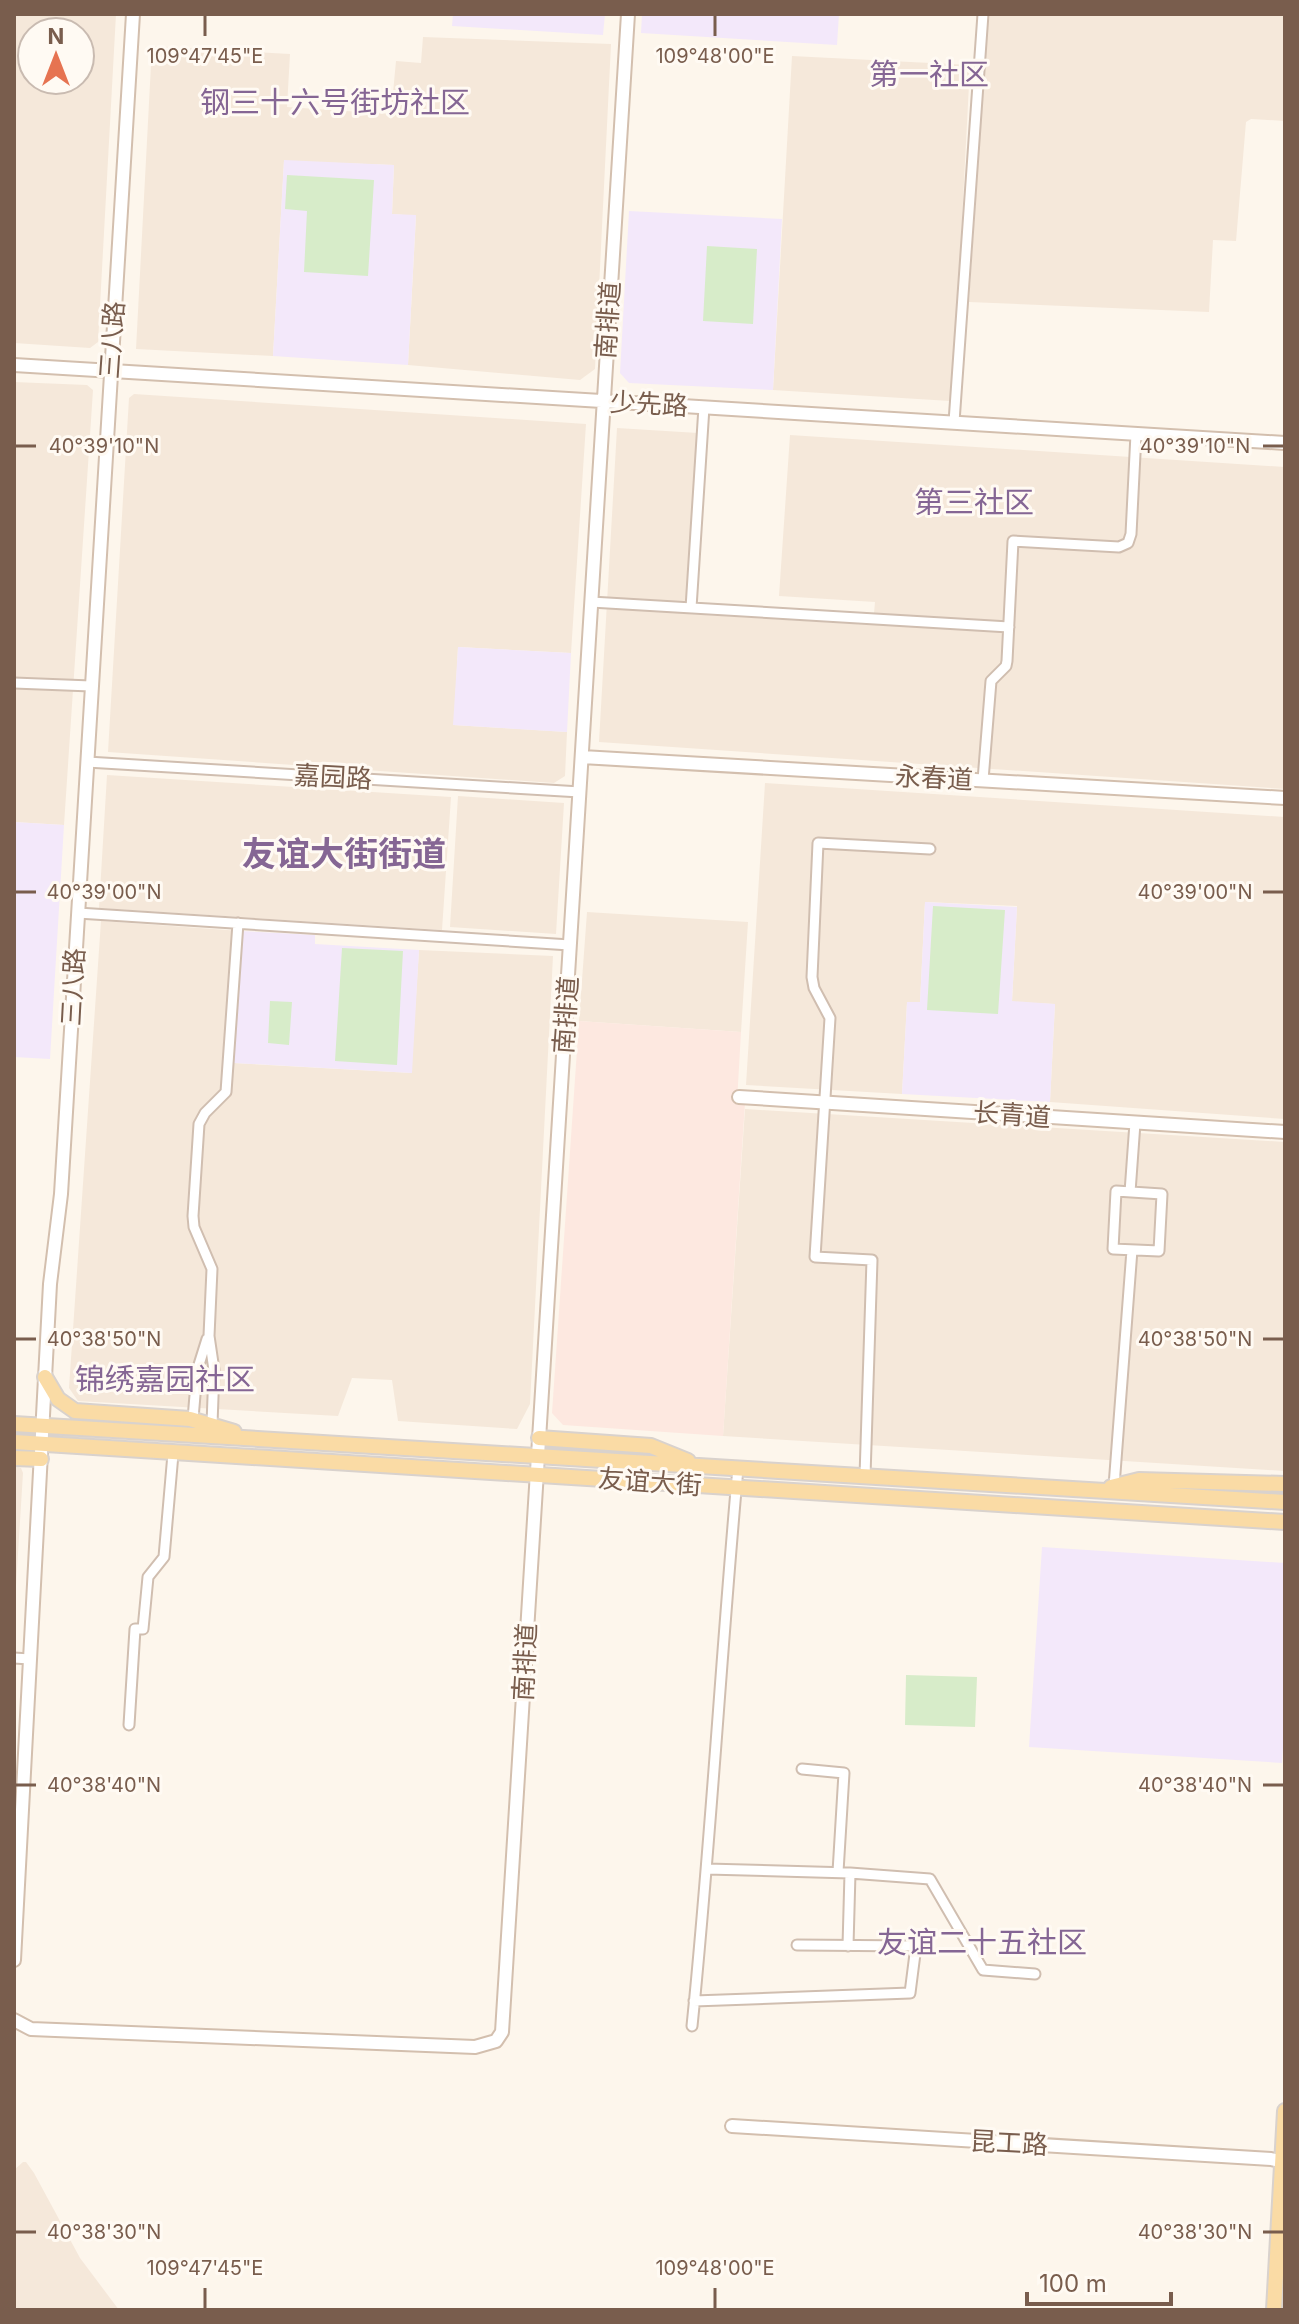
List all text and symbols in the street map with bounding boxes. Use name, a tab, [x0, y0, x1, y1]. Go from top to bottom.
north arrow	[16, 16, 96, 96]
text: N	[48, 23, 64, 49]
text: 109°47'45"E	[147, 44, 263, 68]
text: 109°48'00"E	[655, 44, 775, 68]
district label: 第一社区	[869, 56, 989, 92]
district label: 钢三十六号街坊社区	[200, 84, 470, 120]
street label: 南排道	[589, 280, 626, 360]
street label: 三八路	[93, 300, 130, 380]
street label: 少先路	[609, 386, 689, 421]
text: 40°39'10"N	[49, 434, 159, 458]
text: 40°39'10"N	[1140, 434, 1250, 458]
district label: 第三社区	[914, 484, 1034, 520]
street label: 嘉园路	[293, 759, 373, 794]
street label: 永春道	[894, 760, 974, 795]
district label: 友谊大街街道	[242, 833, 446, 874]
text: 40°39'00"N	[46, 880, 162, 904]
text: 40°39'00"N	[1137, 880, 1253, 904]
street label: 三八路	[55, 947, 90, 1027]
street label: 南排道	[547, 975, 584, 1055]
street label: 长青道	[972, 1096, 1052, 1133]
text: 40°38'50"N	[47, 1327, 161, 1351]
text: 40°38'50"N	[1138, 1327, 1252, 1351]
district label: 锦绣嘉园社区	[75, 1361, 255, 1397]
street label: 友谊大街	[597, 1462, 703, 1501]
street label: 南排道	[507, 1622, 542, 1702]
text: 40°38'40"N	[47, 1773, 161, 1797]
text: 40°38'40"N	[1138, 1773, 1252, 1797]
district label: 友谊二十五社区	[877, 1924, 1087, 1960]
street label: 昆工路	[969, 2125, 1049, 2160]
text: 40°38'30"N	[47, 2220, 161, 2244]
text: 40°38'30"N	[1138, 2220, 1252, 2244]
text: 109°47'45"E	[147, 2256, 263, 2280]
text: 109°48'00"E	[655, 2256, 775, 2280]
scale bar	[1027, 2256, 1171, 2306]
text: 100 m	[1039, 2269, 1107, 2298]

